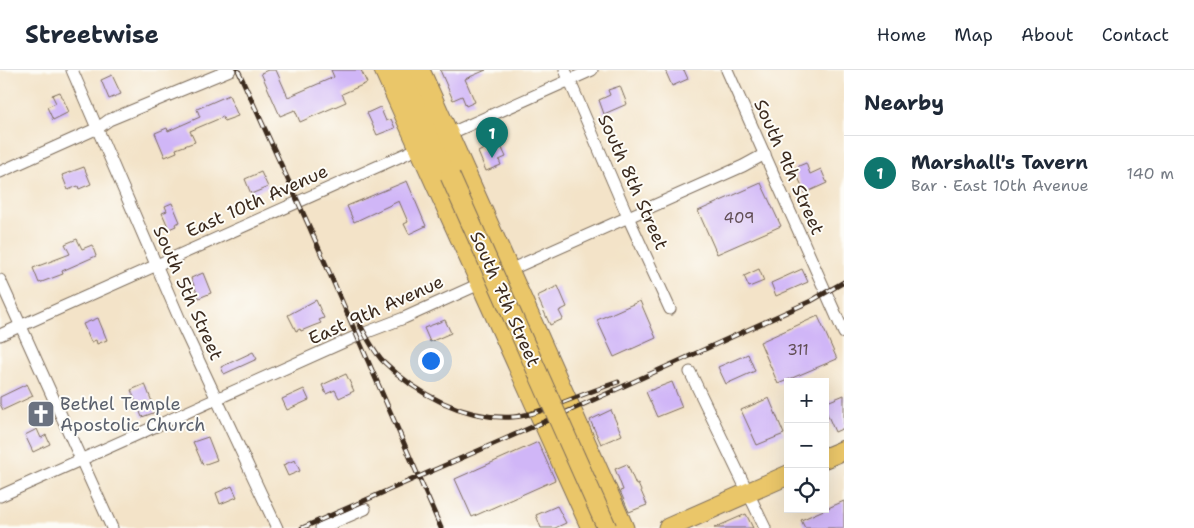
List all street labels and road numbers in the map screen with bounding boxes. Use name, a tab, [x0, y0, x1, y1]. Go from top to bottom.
street label: South 9th Street	[748, 95, 830, 239]
street label: South 8th Street	[592, 110, 674, 254]
street label: East 10th Avenue	[182, 159, 332, 243]
street label: South 5th Street	[148, 222, 228, 364]
street label: South 7th Street	[464, 227, 546, 371]
street label: East 9th Avenue	[305, 269, 447, 351]

